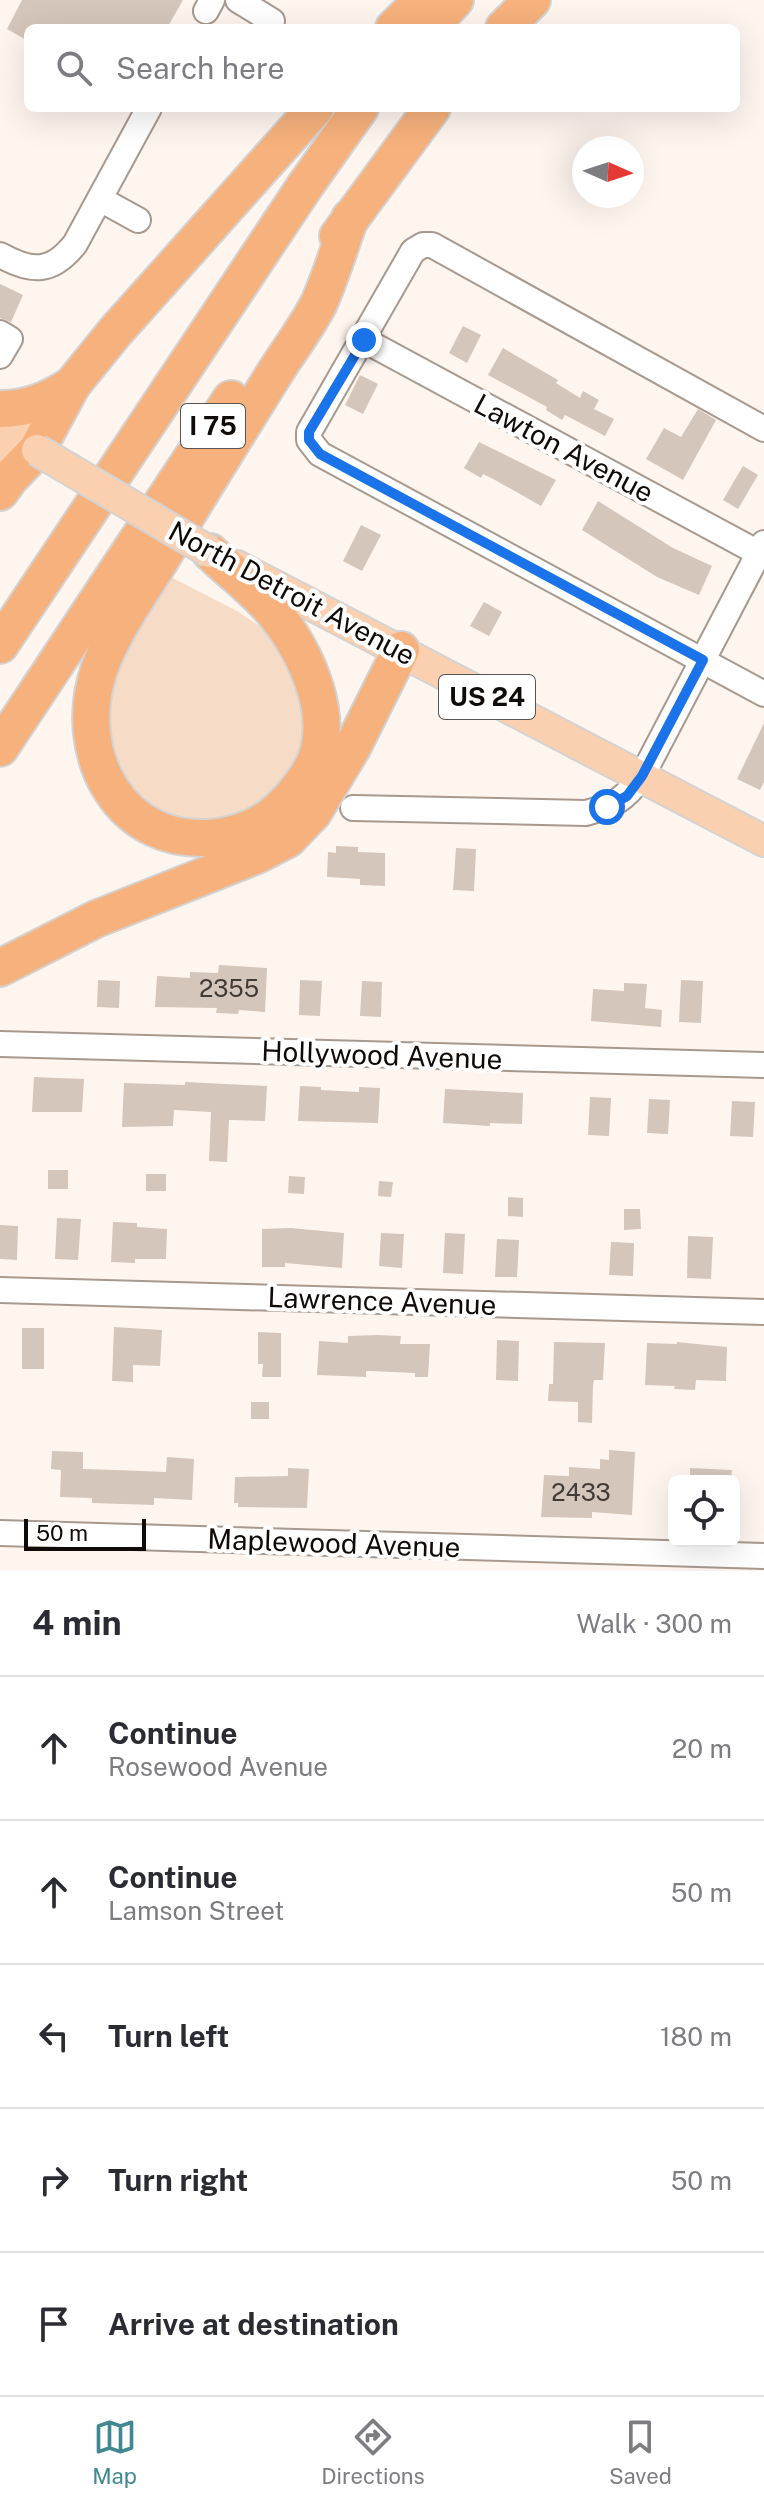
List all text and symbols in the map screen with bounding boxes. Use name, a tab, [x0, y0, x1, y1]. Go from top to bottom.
search box	[24, 24, 740, 112]
icon: search	[52, 46, 96, 90]
text: Search here	[116, 50, 284, 86]
north arrow	[572, 136, 644, 208]
route end	[346, 322, 382, 358]
street label: Lawton Avenue	[469, 386, 659, 509]
road number: I 75	[181, 404, 245, 448]
street label: North Detroit Avenue	[164, 514, 421, 671]
road number: US 24	[439, 675, 535, 719]
route start	[589, 789, 625, 825]
house number: 2355	[199, 974, 259, 1002]
street label: Hollywood Avenue	[261, 1034, 503, 1075]
street label: Lawrence Avenue	[267, 1280, 497, 1321]
map controls	[668, 1475, 740, 1547]
button: locate	[668, 1475, 740, 1547]
house number: 2433	[551, 1478, 611, 1506]
scale bar	[24, 1515, 146, 1551]
text: 50 m	[36, 1520, 88, 1546]
street label: Maplewood Avenue	[207, 1522, 461, 1563]
text: 4 min	[32, 1603, 122, 1643]
text: Walk · 300 m	[577, 1608, 732, 1639]
text: Continue	[108, 1715, 238, 1751]
icon: ahead	[32, 1726, 76, 1770]
text: 20 m	[672, 1733, 732, 1764]
text: Rosewood Avenue	[108, 1751, 328, 1782]
text: Continue	[108, 1859, 238, 1895]
icon: ahead	[32, 1870, 76, 1914]
text: 50 m	[671, 1877, 732, 1908]
text: Lamson Street	[108, 1895, 284, 1926]
icon: left	[32, 2014, 76, 2058]
text: Turn left	[108, 2018, 229, 2054]
text: 180 m	[660, 2021, 732, 2052]
icon: right	[32, 2158, 76, 2202]
text: Turn right	[108, 2162, 248, 2198]
text: 50 m	[671, 2165, 732, 2196]
icon: arrive	[32, 2302, 76, 2346]
text: Arrive at destination	[108, 2306, 399, 2342]
tab: Map	[92, 2415, 137, 2489]
tab: Directions	[321, 2415, 425, 2489]
tab: Saved	[609, 2415, 672, 2489]

